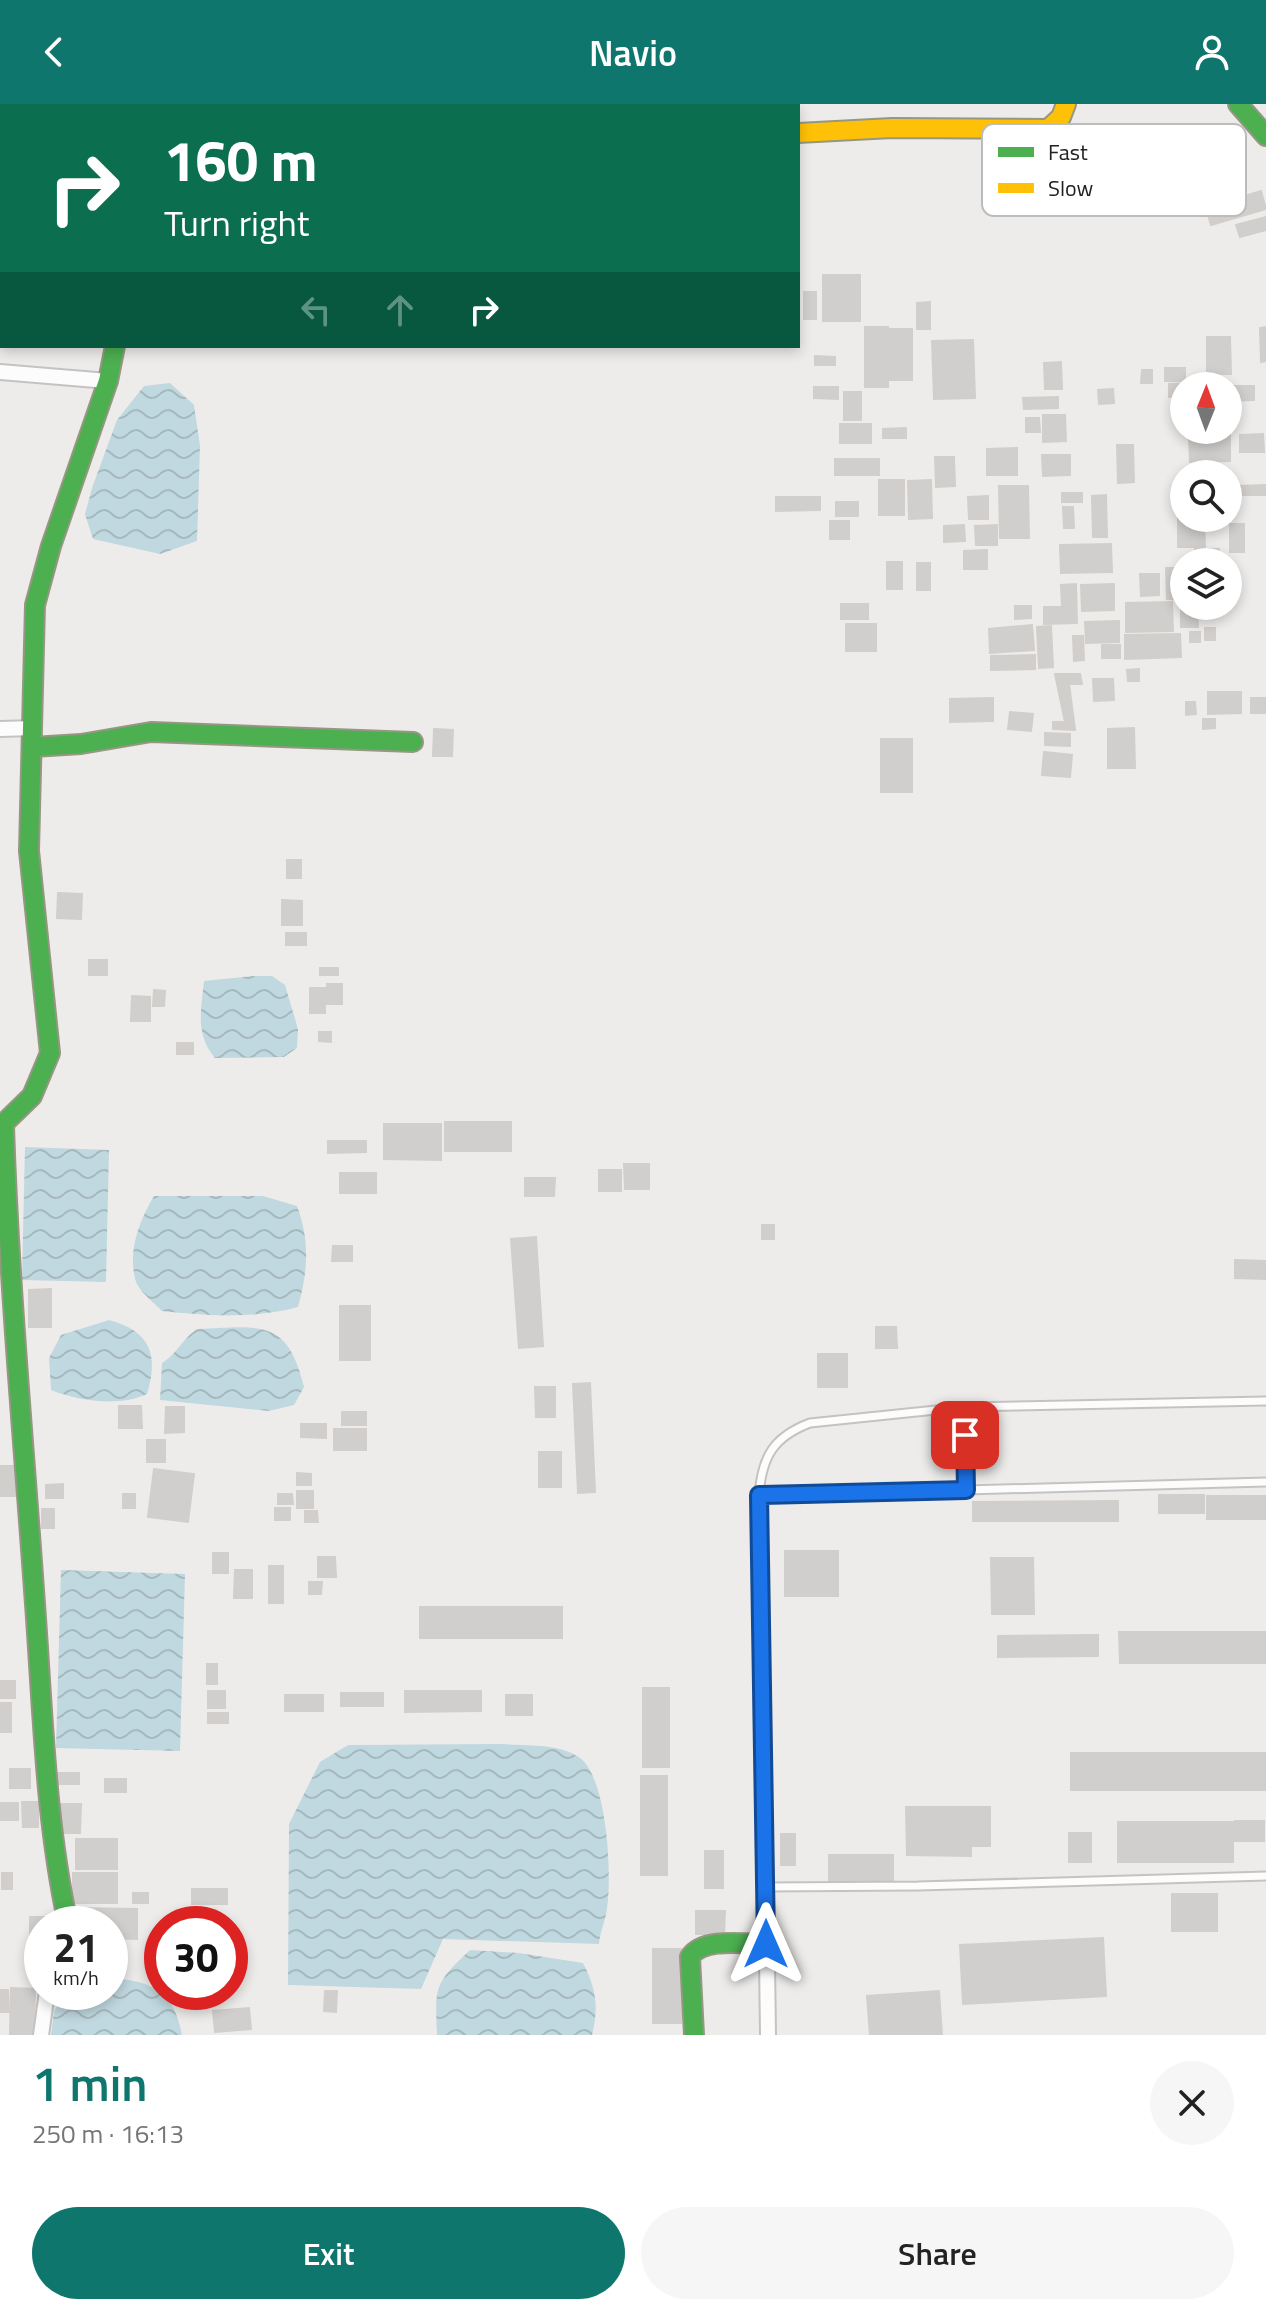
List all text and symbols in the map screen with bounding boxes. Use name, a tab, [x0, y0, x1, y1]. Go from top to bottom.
text: Navio	[589, 25, 677, 80]
icon: back	[32, 30, 76, 74]
icon: person	[1190, 30, 1234, 74]
text: 160 m	[164, 118, 317, 203]
legend	[982, 124, 1246, 216]
text: Fast	[1048, 135, 1088, 169]
icon: right	[32, 136, 136, 240]
text: Slow	[1048, 171, 1094, 205]
text: Turn right	[164, 195, 309, 250]
icon: left	[294, 288, 338, 332]
icon: ahead	[378, 288, 422, 332]
icon: right	[462, 288, 506, 332]
north arrow	[1170, 372, 1242, 444]
map controls	[1170, 372, 1242, 620]
button: search	[1170, 460, 1242, 532]
button: layers	[1170, 548, 1242, 620]
pin	[931, 1401, 999, 1469]
icon: arrive	[943, 1413, 987, 1457]
position arrow	[724, 1902, 808, 1986]
speed limit sign: 30	[144, 1906, 248, 2010]
text: 21	[54, 1917, 98, 1978]
text: km/h	[53, 1962, 99, 1993]
text: 1 min	[32, 2047, 147, 2120]
button: close	[1150, 2061, 1234, 2145]
text: 250 m · 16:13	[32, 2114, 184, 2153]
button: Exit	[32, 2207, 625, 2299]
button: Share	[641, 2207, 1234, 2299]

